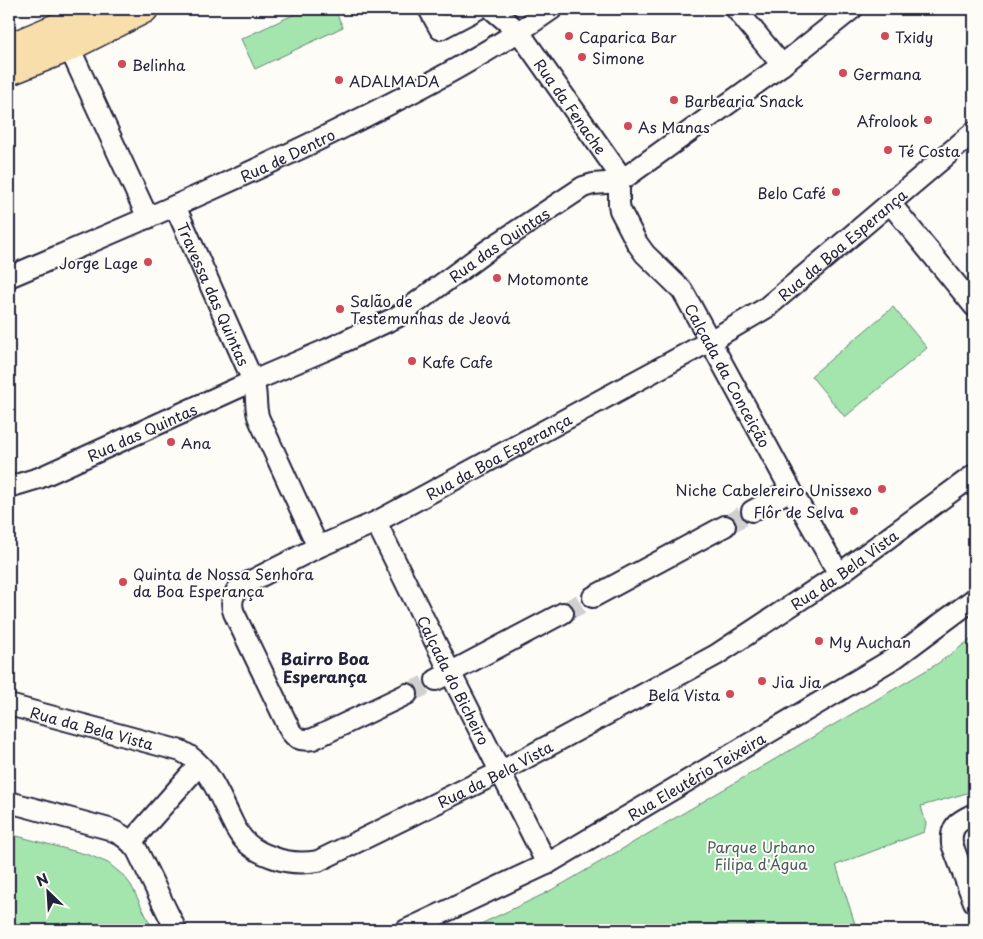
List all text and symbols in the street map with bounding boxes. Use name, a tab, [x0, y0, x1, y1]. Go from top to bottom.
place label: Caparica Bar	[579, 25, 677, 48]
place label: Txidy	[895, 25, 933, 48]
marker: Caparica Bar	[563, 30, 575, 42]
marker: Txidy	[879, 30, 891, 42]
place label: Simone	[592, 46, 645, 69]
marker: Simone	[576, 51, 588, 63]
place label: Belinha	[132, 53, 186, 76]
street label: Rua da Fenache	[529, 53, 613, 159]
marker: Belinha	[116, 58, 128, 70]
place label: Germana	[853, 62, 922, 85]
marker: Germana	[837, 67, 849, 79]
place label: ADALMADA	[349, 69, 440, 92]
marker: ADALMADA	[333, 74, 345, 86]
place label: Barbearia Snack	[684, 89, 804, 112]
marker: Barbearia Snack	[668, 94, 680, 106]
place label: Afrolook	[857, 109, 918, 132]
marker: Afrolook	[922, 114, 934, 126]
place label: As Manas	[638, 115, 710, 138]
marker: As Manas	[622, 120, 634, 132]
street label: Rua de Dentro	[236, 122, 339, 187]
place label: Té Costa	[898, 139, 961, 162]
marker: Té Costa	[882, 144, 894, 156]
place label: Belo Café	[758, 181, 826, 204]
street label: Rua da Boa Esperança	[772, 182, 912, 305]
marker: Belo Café	[830, 186, 842, 198]
street label: Rua das Quintas	[443, 201, 554, 287]
street label: Travessa das Quintas	[172, 218, 256, 369]
place label: Jorge Lage	[59, 251, 138, 274]
marker: Jorge Lage	[142, 256, 154, 268]
place label: Motomonte	[507, 267, 589, 290]
marker: Motomonte	[491, 272, 503, 284]
place label: Salão de Testemunhas de Jeová	[350, 289, 511, 329]
street label: Calçada da Conceição	[680, 299, 777, 451]
marker: Salão de Testemunhas de Jeová	[334, 303, 346, 315]
place label: Kafe Cafe	[422, 350, 493, 373]
marker: Kafe Cafe	[406, 355, 418, 367]
street label: Rua das Quintas	[83, 397, 200, 466]
street label: Rua da Boa Esperança	[421, 407, 576, 505]
place label: Ana	[181, 431, 211, 454]
marker: Ana	[165, 436, 177, 448]
place label: Niche Cabelereiro Unissexo	[675, 478, 872, 501]
marker: Niche Cabelereiro Unissexo	[876, 483, 888, 495]
place label: Flôr de Selva	[753, 500, 845, 523]
marker: Flôr de Selva	[848, 505, 860, 517]
street label: Rua da Bela Vista	[785, 523, 903, 615]
place label: Quinta de Nossa Senhora da Boa Esperança	[133, 562, 314, 602]
marker: Quinta de Nossa Senhora da Boa Esperança	[117, 576, 129, 588]
street label: Calçada do Bicheiro	[412, 611, 496, 748]
place label: My Auchan	[829, 630, 911, 653]
marker: My Auchan	[813, 635, 825, 647]
district label: Bairro Boa Esperança	[281, 646, 370, 688]
place label: Jia Jia	[772, 670, 822, 693]
marker: Jia Jia	[756, 675, 768, 687]
place label: Bela Vista	[648, 683, 721, 706]
marker: Bela Vista	[724, 688, 736, 700]
street label: Rua da Bela Vista	[28, 700, 157, 755]
street label: Rua Eleutério Teixeira	[623, 725, 770, 825]
street label: Rua da Bela Vista	[433, 734, 557, 813]
park label: Parque Urbano Filipa d'Água	[707, 835, 815, 875]
north arrow	[22, 866, 72, 916]
text: N	[33, 868, 52, 892]

